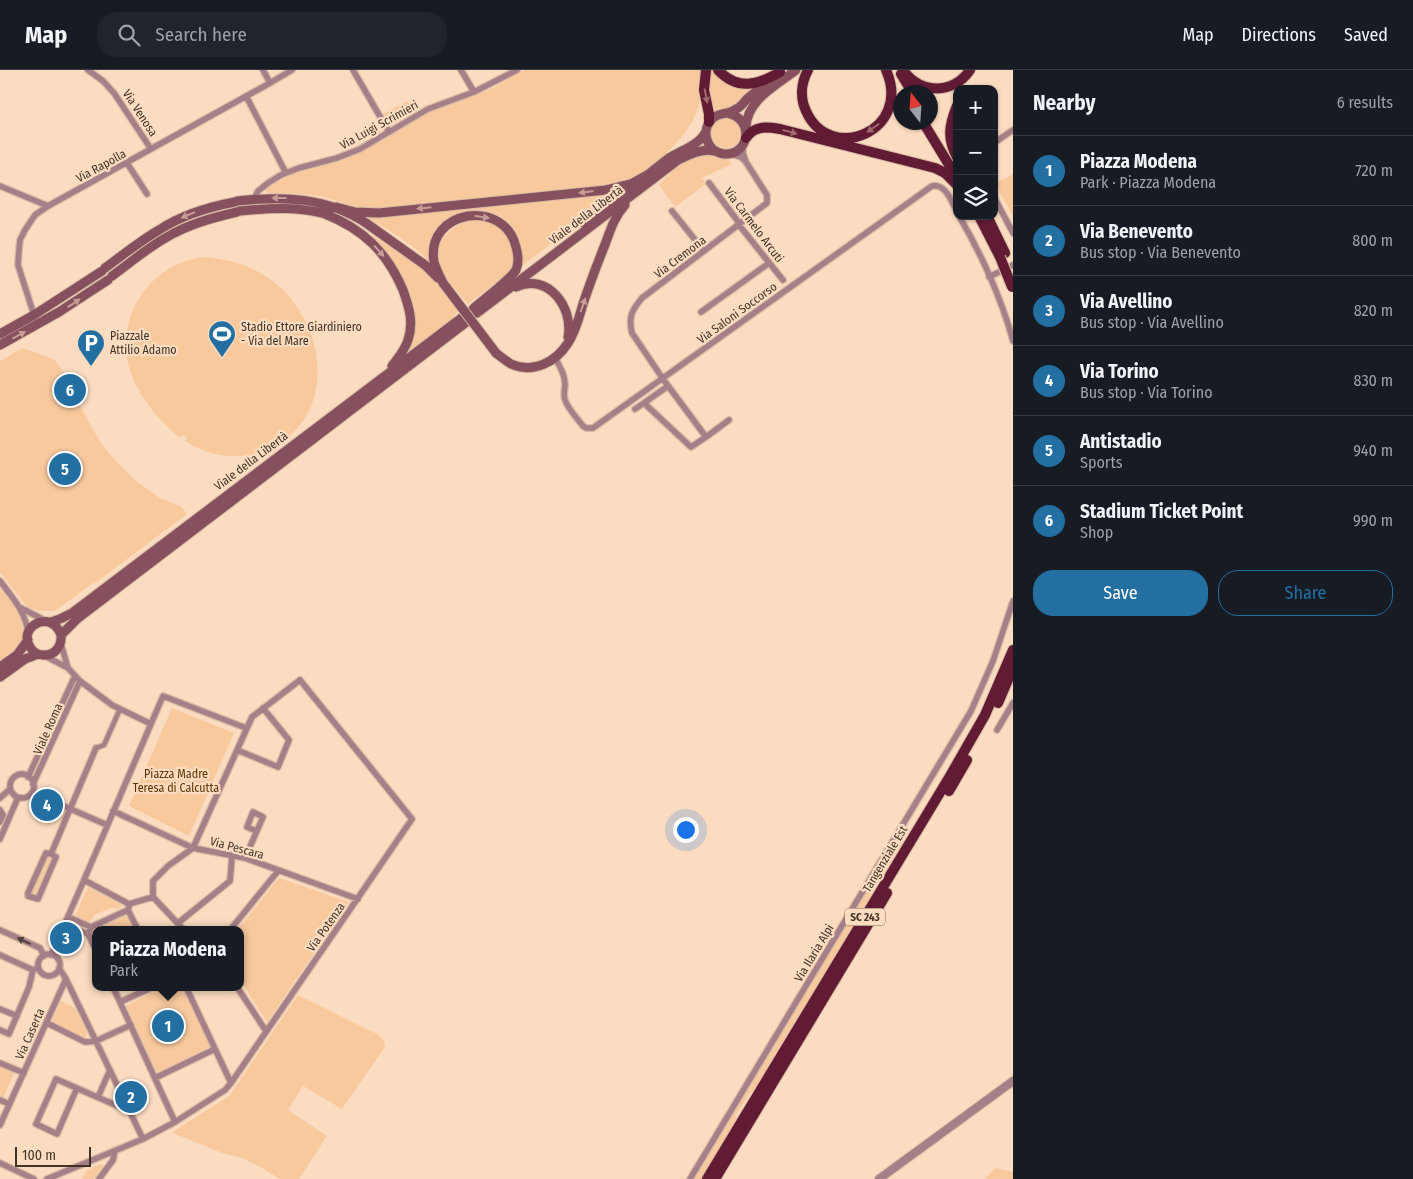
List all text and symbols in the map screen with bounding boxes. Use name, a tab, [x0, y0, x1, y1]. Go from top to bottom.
search box	[97, 12, 447, 57]
text: Map	[25, 21, 67, 49]
icon: search	[115, 21, 143, 49]
text: Search here	[155, 23, 247, 46]
text: Map	[1182, 24, 1214, 46]
text: Directions	[1242, 24, 1316, 46]
text: Saved	[1344, 24, 1388, 46]
north arrow	[893, 85, 938, 130]
map controls	[953, 85, 998, 220]
button: +	[953, 85, 998, 130]
street label: Via Venosa	[120, 87, 160, 139]
one-way arrow	[702, 89, 710, 104]
text: Nearby	[1033, 90, 1095, 116]
text: 6 results	[1337, 93, 1393, 112]
street label: Via Luigi Scrimieri	[337, 98, 421, 152]
one-way arrow	[866, 123, 880, 133]
one-way arrow	[783, 128, 798, 136]
button: −	[953, 130, 998, 175]
street label: Via Rapolla	[74, 146, 129, 185]
text: Piazza Modena	[1080, 150, 1197, 173]
text: 1	[1046, 161, 1052, 180]
text: 720 m	[1355, 161, 1393, 180]
text: Park · Piazza Modena	[1080, 173, 1216, 192]
button: layers	[953, 175, 998, 220]
street label: Viale della Libertà	[546, 183, 626, 247]
street label: Via Carmelo Arcuti	[721, 185, 787, 265]
one-way arrow	[578, 188, 594, 196]
one-way arrow	[271, 194, 287, 202]
one-way arrow	[416, 205, 432, 213]
one-way arrow	[181, 212, 195, 220]
one-way arrow	[474, 213, 490, 221]
text: Via Benevento	[1080, 220, 1193, 243]
text: 2	[1045, 231, 1053, 250]
text: 800 m	[1352, 231, 1393, 250]
street label: Via Cremona	[651, 233, 709, 281]
text: Bus stop · Via Benevento	[1080, 243, 1241, 262]
one-way arrow	[373, 244, 385, 256]
street label: Via Saloni Soccorso	[694, 279, 780, 347]
text: Via Avellino	[1080, 290, 1172, 313]
one-way arrow	[579, 297, 587, 312]
one-way arrow	[67, 298, 80, 307]
text: 3	[1045, 301, 1053, 320]
text: 820 m	[1354, 301, 1393, 320]
text: Bus stop · Via Avellino	[1080, 313, 1224, 332]
sports icon: Stadio Ettore Giardiniero - Via del Mare	[207, 319, 237, 358]
place label: Stadio Ettore Giardiniero - Via del Mare	[241, 320, 362, 348]
parking icon: Piazzale Attilio Adamo	[76, 328, 106, 367]
place label: Piazzale Attilio Adamo	[110, 329, 177, 357]
one-way arrow	[12, 331, 26, 339]
text: Via Torino	[1080, 360, 1159, 383]
pin: 6	[54, 371, 86, 409]
text: 4	[1045, 371, 1053, 390]
text: 830 m	[1353, 371, 1393, 390]
text: Bus stop · Via Torino	[1080, 383, 1213, 402]
street label: Viale della Libertà	[211, 429, 291, 493]
text: Antistadio	[1080, 430, 1162, 453]
text: 5	[1045, 441, 1053, 460]
text: 940 m	[1353, 441, 1393, 460]
pin: 5	[49, 450, 81, 488]
text: Sports	[1080, 453, 1123, 472]
text: Stadium Ticket Point	[1080, 500, 1243, 523]
text: 6	[1045, 511, 1053, 530]
text: 990 m	[1353, 511, 1393, 530]
text: Shop	[1080, 523, 1113, 542]
button: Save	[1033, 570, 1208, 616]
button: Share	[1218, 570, 1393, 616]
street label: Viale Roma	[31, 701, 66, 757]
park label: Piazza Madre Teresa di Calcutta	[133, 767, 219, 795]
pin: 4	[31, 786, 63, 824]
your location	[673, 817, 699, 843]
street label: Tangenziale Est	[860, 823, 910, 895]
street label: Via Pescara	[208, 834, 266, 862]
street label: Via Potenza	[304, 900, 348, 954]
road number: SC 243	[845, 909, 885, 926]
pin: 3	[50, 919, 82, 957]
street label: Via Ilaria Alpi	[791, 922, 837, 984]
popup	[92, 926, 244, 991]
one-way arrow	[17, 937, 31, 945]
text: Piazza Modena	[109, 938, 227, 961]
text: Park	[109, 961, 138, 980]
street label: Via Caserta	[13, 1006, 48, 1062]
pin: 1	[152, 1007, 184, 1045]
pin: 2	[115, 1078, 147, 1116]
scale bar	[15, 1144, 91, 1167]
text: 100 m	[22, 1147, 56, 1164]

